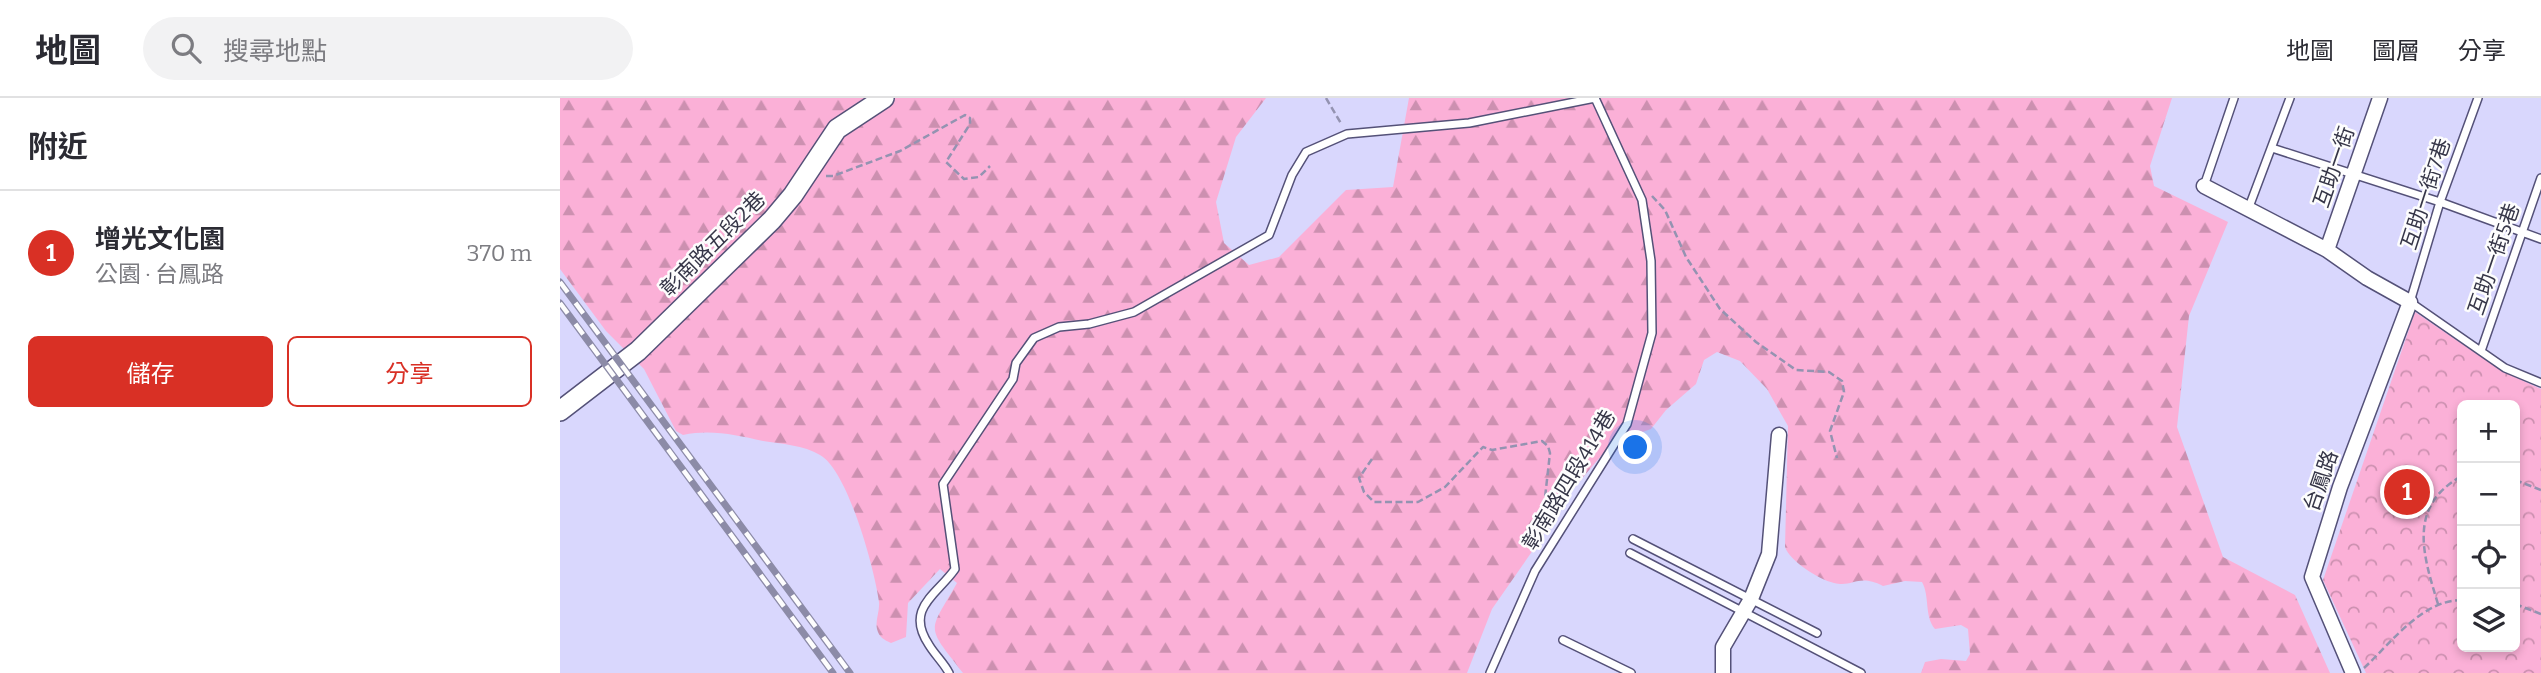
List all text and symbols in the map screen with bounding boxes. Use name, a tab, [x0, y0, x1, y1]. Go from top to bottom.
search box	[143, 17, 633, 80]
icon: search	[167, 29, 205, 67]
text: 地圖	[35, 31, 101, 71]
text: 搜尋地點	[223, 36, 327, 67]
text: 地圖	[2286, 37, 2334, 65]
text: 圖層	[2372, 37, 2420, 65]
text: 分享	[2458, 37, 2506, 65]
street label: 互助一街	[2308, 123, 2360, 211]
text: 附近	[28, 129, 88, 165]
street label: 互助一街7巷	[2396, 135, 2456, 253]
street label: 彰南路五段2巷	[655, 186, 771, 302]
street label: 互助一街5巷	[2463, 200, 2525, 318]
text: 增光文化園	[95, 224, 225, 255]
text: 1	[46, 239, 56, 267]
text: 370 m	[466, 239, 532, 267]
text: 公園 · 台鳳路	[95, 260, 224, 288]
button: 儲存	[28, 336, 273, 407]
button: 分享	[287, 336, 532, 407]
map controls	[2457, 400, 2520, 652]
button: +	[2457, 400, 2520, 463]
street label: 彰南路四段414巷	[1517, 405, 1621, 555]
your location	[1618, 430, 1652, 464]
street label: 台鳳路	[2298, 447, 2344, 515]
button: −	[2457, 463, 2520, 526]
pin: 1	[2384, 466, 2430, 518]
button: locate	[2457, 526, 2520, 589]
button: layers	[2457, 589, 2520, 652]

